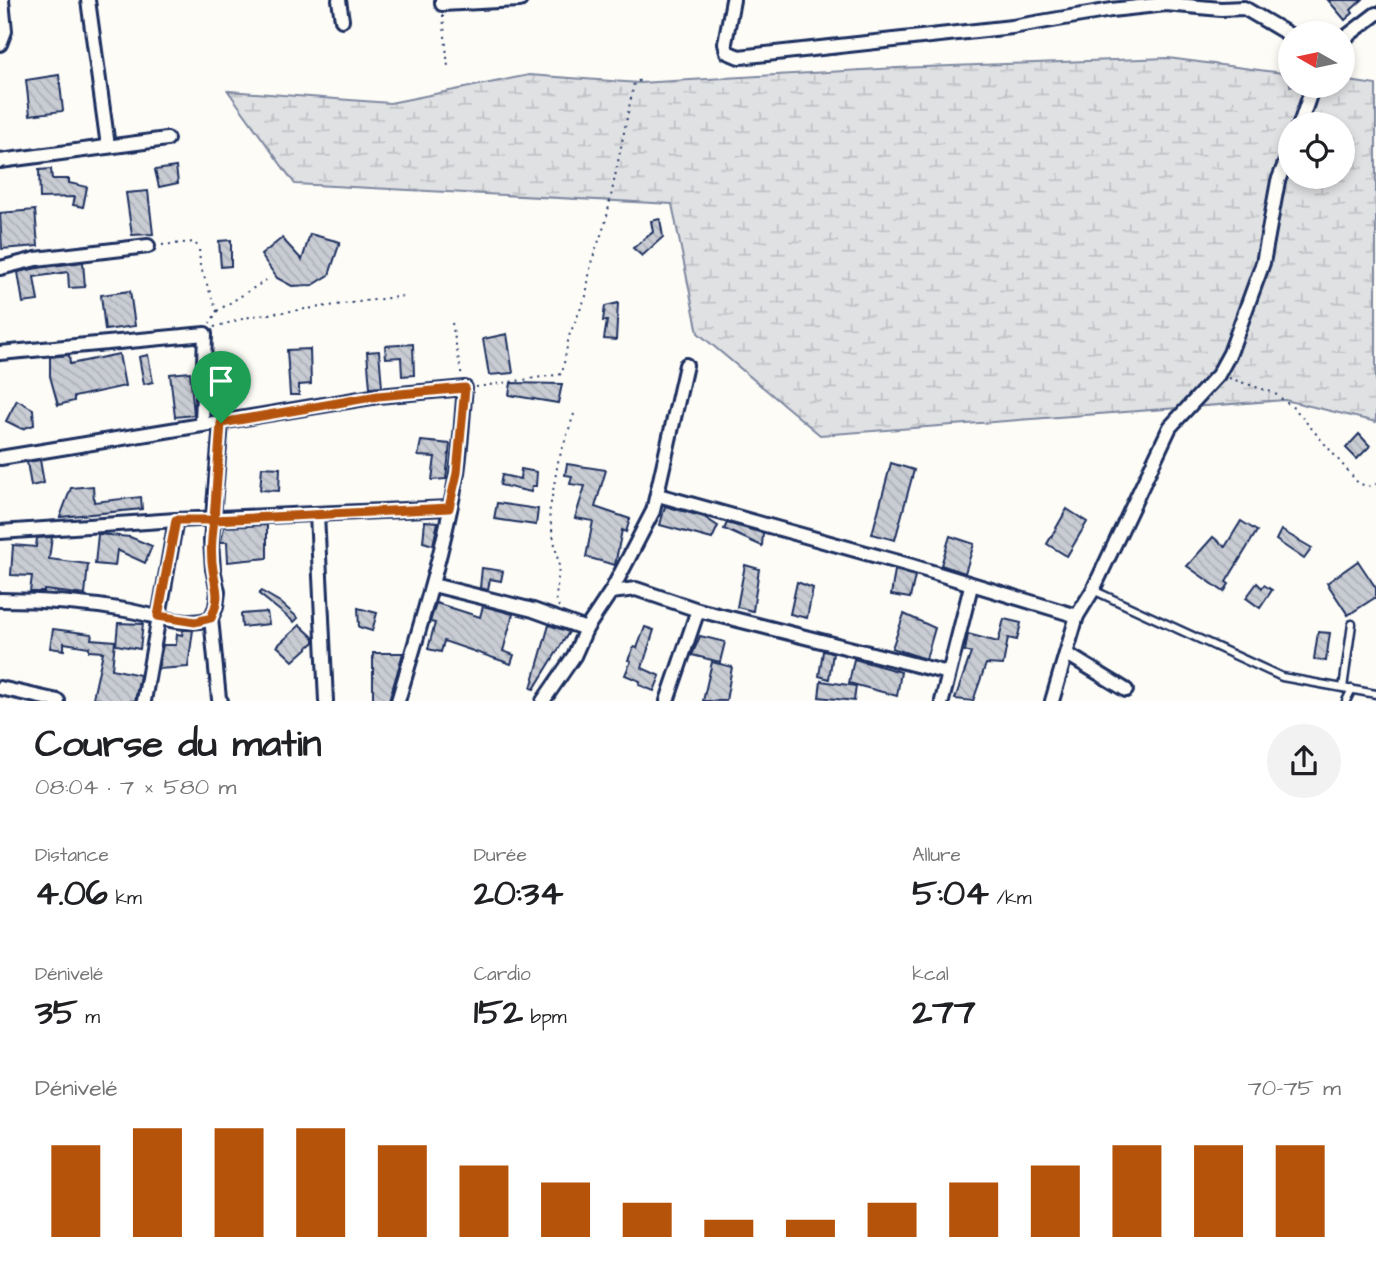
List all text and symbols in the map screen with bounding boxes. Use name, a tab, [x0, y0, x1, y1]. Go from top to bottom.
north arrow	[1278, 21, 1354, 98]
map controls	[1278, 21, 1355, 189]
button: locate	[1278, 112, 1355, 189]
pin	[191, 351, 251, 423]
icon: arrive	[202, 362, 240, 400]
text: Course du matin	[35, 719, 321, 771]
button: share	[1267, 724, 1341, 798]
text: 08:04 · 7 × 580 m	[35, 771, 236, 803]
text: Distance	[35, 842, 109, 869]
text: Durée	[474, 842, 527, 869]
text: Allure	[912, 842, 961, 869]
text: 4.06	[35, 869, 108, 918]
text: 20:34	[474, 869, 563, 918]
text: 5:04	[912, 869, 989, 918]
text: km	[108, 885, 142, 912]
text: /km	[989, 885, 1032, 912]
text: Dénivelé	[35, 961, 103, 988]
text: Cardio	[474, 961, 531, 988]
text: kcal	[912, 961, 949, 988]
text: 35	[35, 988, 78, 1037]
text: 152	[474, 988, 523, 1037]
text: 277	[912, 988, 975, 1037]
text: m	[78, 1004, 100, 1031]
text: bpm	[523, 1004, 567, 1031]
text: Dénivelé	[35, 1072, 118, 1104]
text: 70–75 m	[1248, 1072, 1341, 1104]

